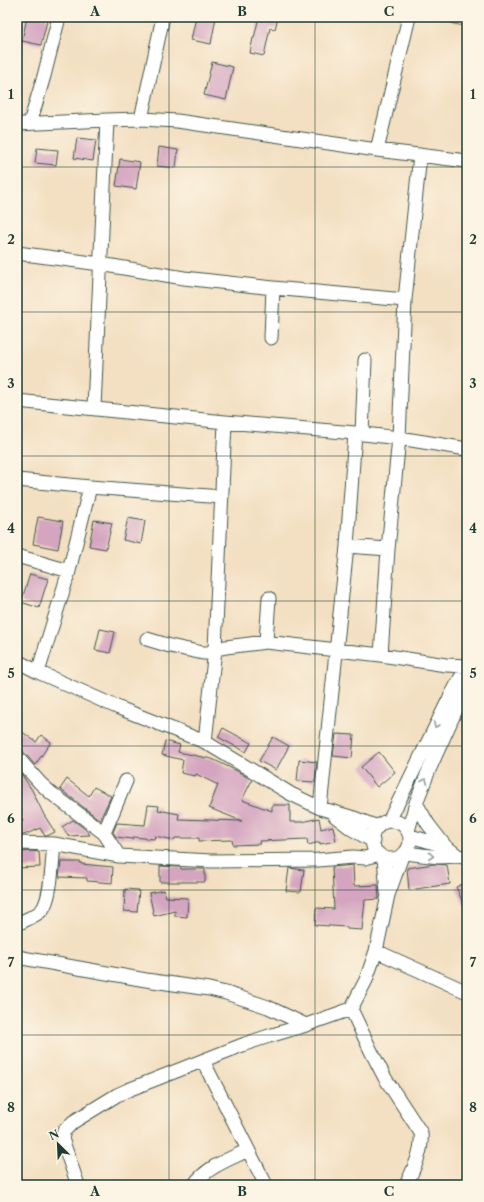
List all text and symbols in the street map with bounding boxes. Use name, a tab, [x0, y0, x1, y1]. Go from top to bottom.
text: A	[89, 3, 101, 19]
text: B	[237, 3, 247, 19]
text: C	[384, 3, 394, 19]
text: 1	[8, 86, 14, 102]
text: 1	[470, 86, 476, 102]
text: 2	[7, 231, 15, 247]
text: 2	[469, 231, 477, 247]
text: 3	[7, 375, 15, 391]
text: 3	[469, 375, 477, 391]
text: 4	[7, 520, 15, 536]
text: 4	[469, 520, 477, 536]
text: 5	[7, 665, 15, 681]
text: 5	[469, 665, 477, 681]
one-way arrow	[433, 721, 441, 729]
one-way arrow	[420, 778, 428, 785]
text: 6	[7, 810, 15, 826]
text: 6	[469, 810, 477, 826]
one-way arrow	[428, 852, 434, 861]
text: 7	[8, 954, 15, 970]
text: 7	[470, 954, 477, 970]
text: 8	[7, 1099, 15, 1115]
text: 8	[469, 1099, 477, 1115]
north arrow	[38, 1124, 78, 1164]
text: N	[47, 1126, 62, 1143]
text: A	[89, 1183, 101, 1199]
text: B	[237, 1183, 247, 1199]
text: C	[384, 1183, 394, 1199]

